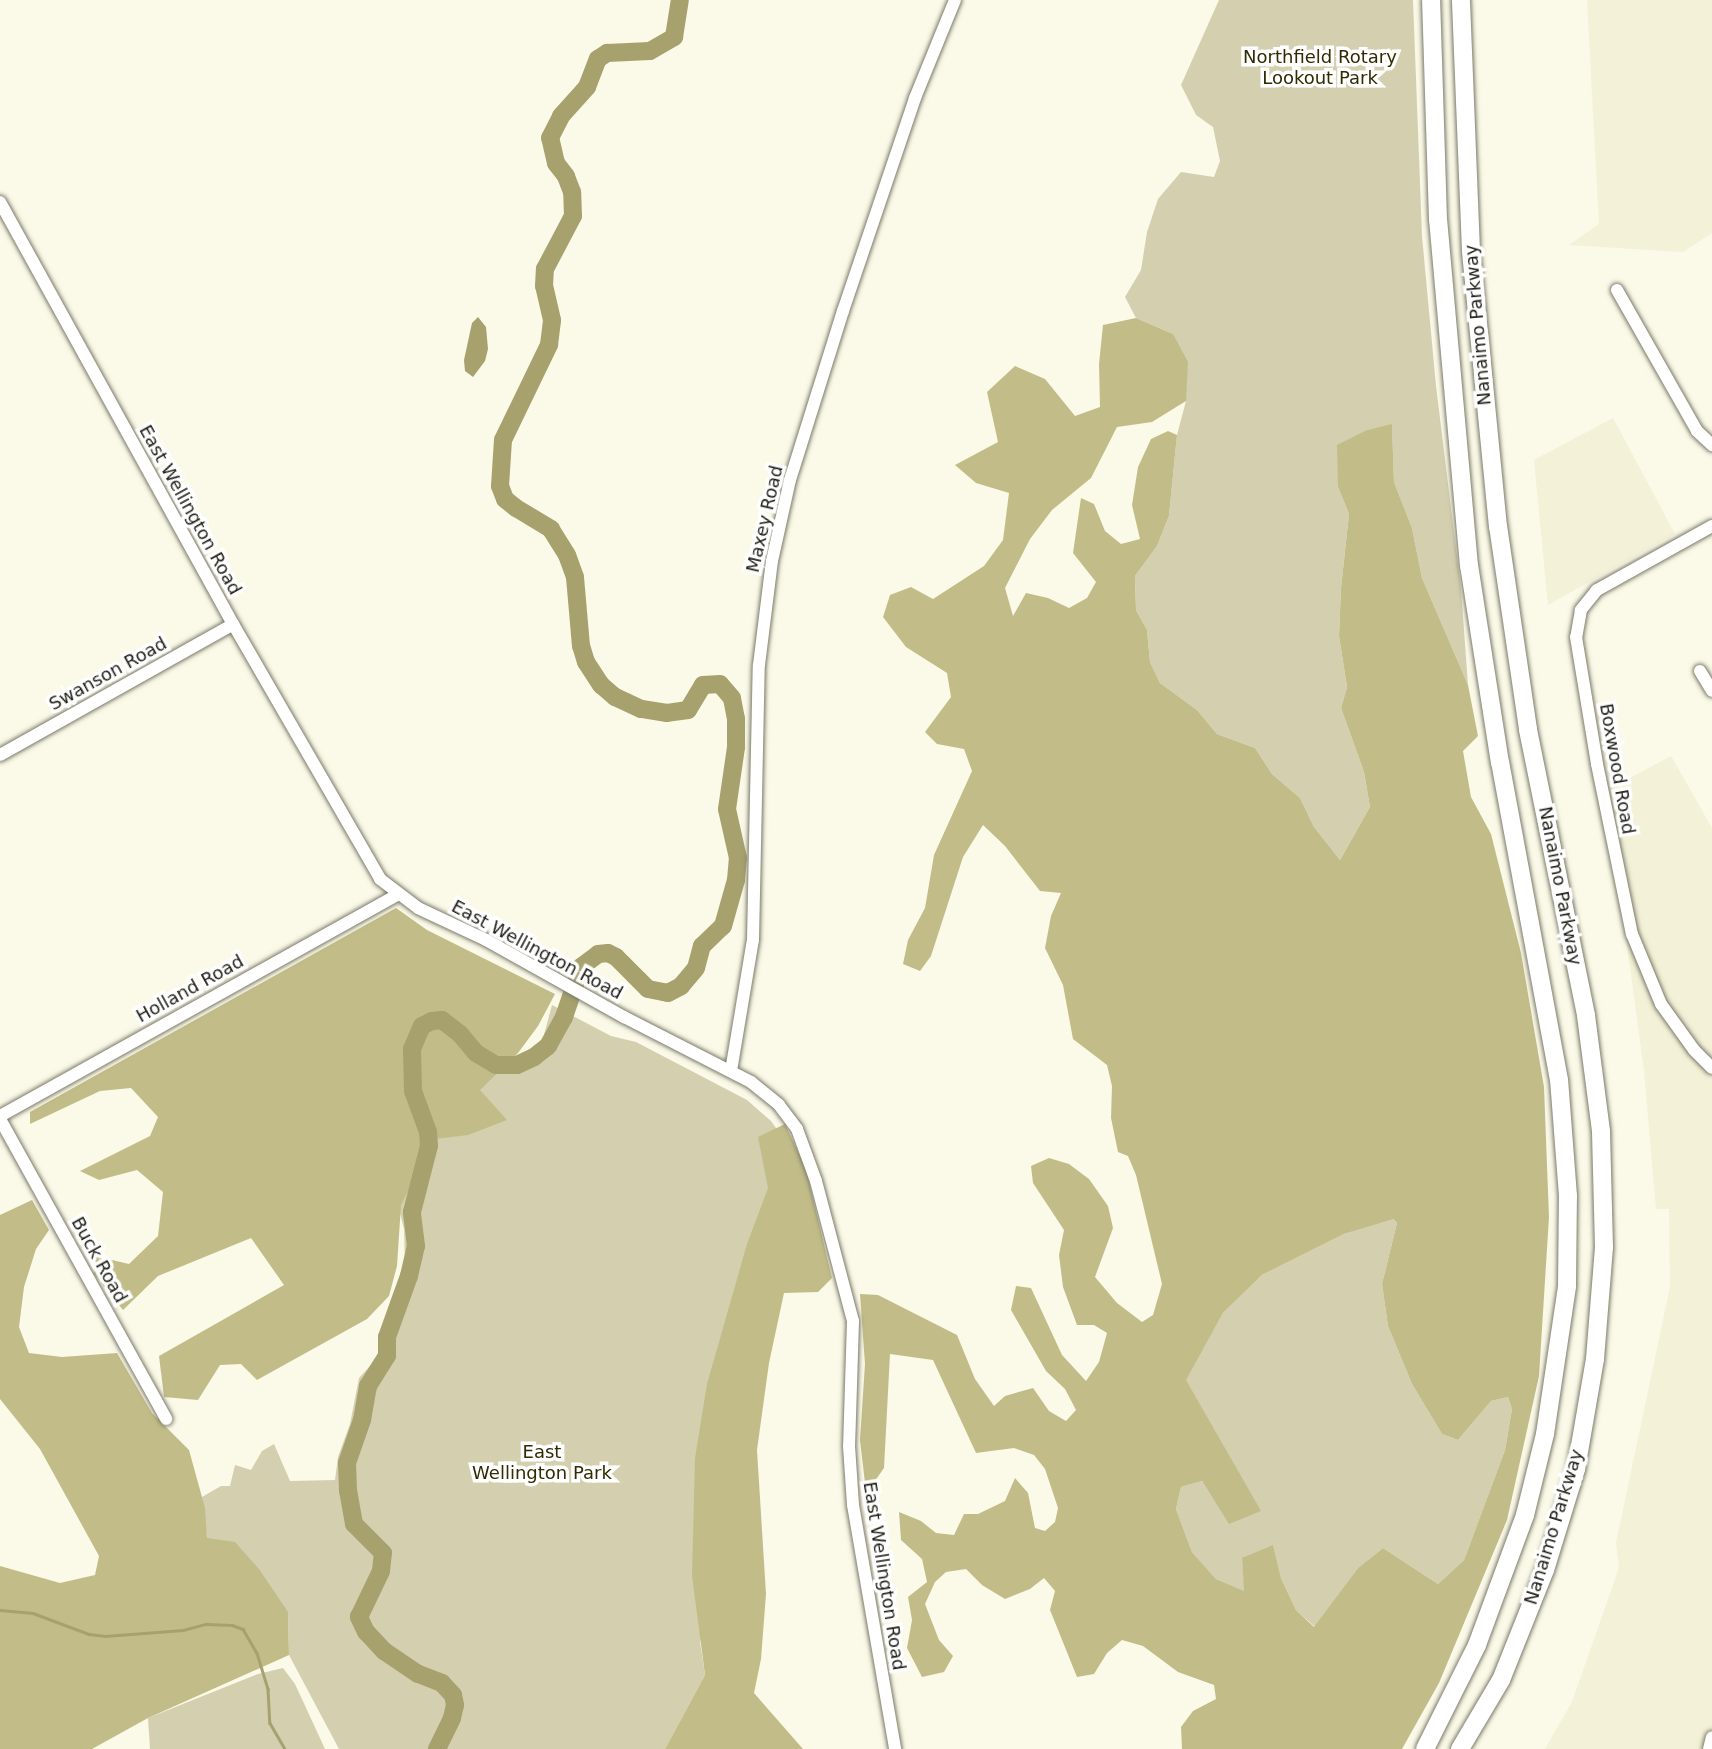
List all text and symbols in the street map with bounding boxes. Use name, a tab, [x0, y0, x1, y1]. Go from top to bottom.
park label: Northfield Rotary Lookout Park	[1243, 47, 1397, 90]
street label: Nanaimo Parkway	[1460, 244, 1496, 406]
street label: East Wellington Road	[134, 421, 246, 599]
street label: Maxey Road	[742, 463, 788, 575]
street label: Swanson Road	[45, 633, 171, 715]
street label: Boxwood Road	[1595, 702, 1639, 836]
street label: Nanaimo Parkway	[1534, 805, 1586, 967]
street label: East Wellington Road	[448, 896, 626, 1004]
street label: Holland Road	[133, 951, 247, 1027]
street label: Buck Road	[67, 1213, 131, 1307]
park label: East Wellington Park	[472, 1442, 612, 1484]
street label: Nanaimo Parkway	[1520, 1447, 1588, 1607]
street label: East Wellington Road	[858, 1480, 910, 1672]

